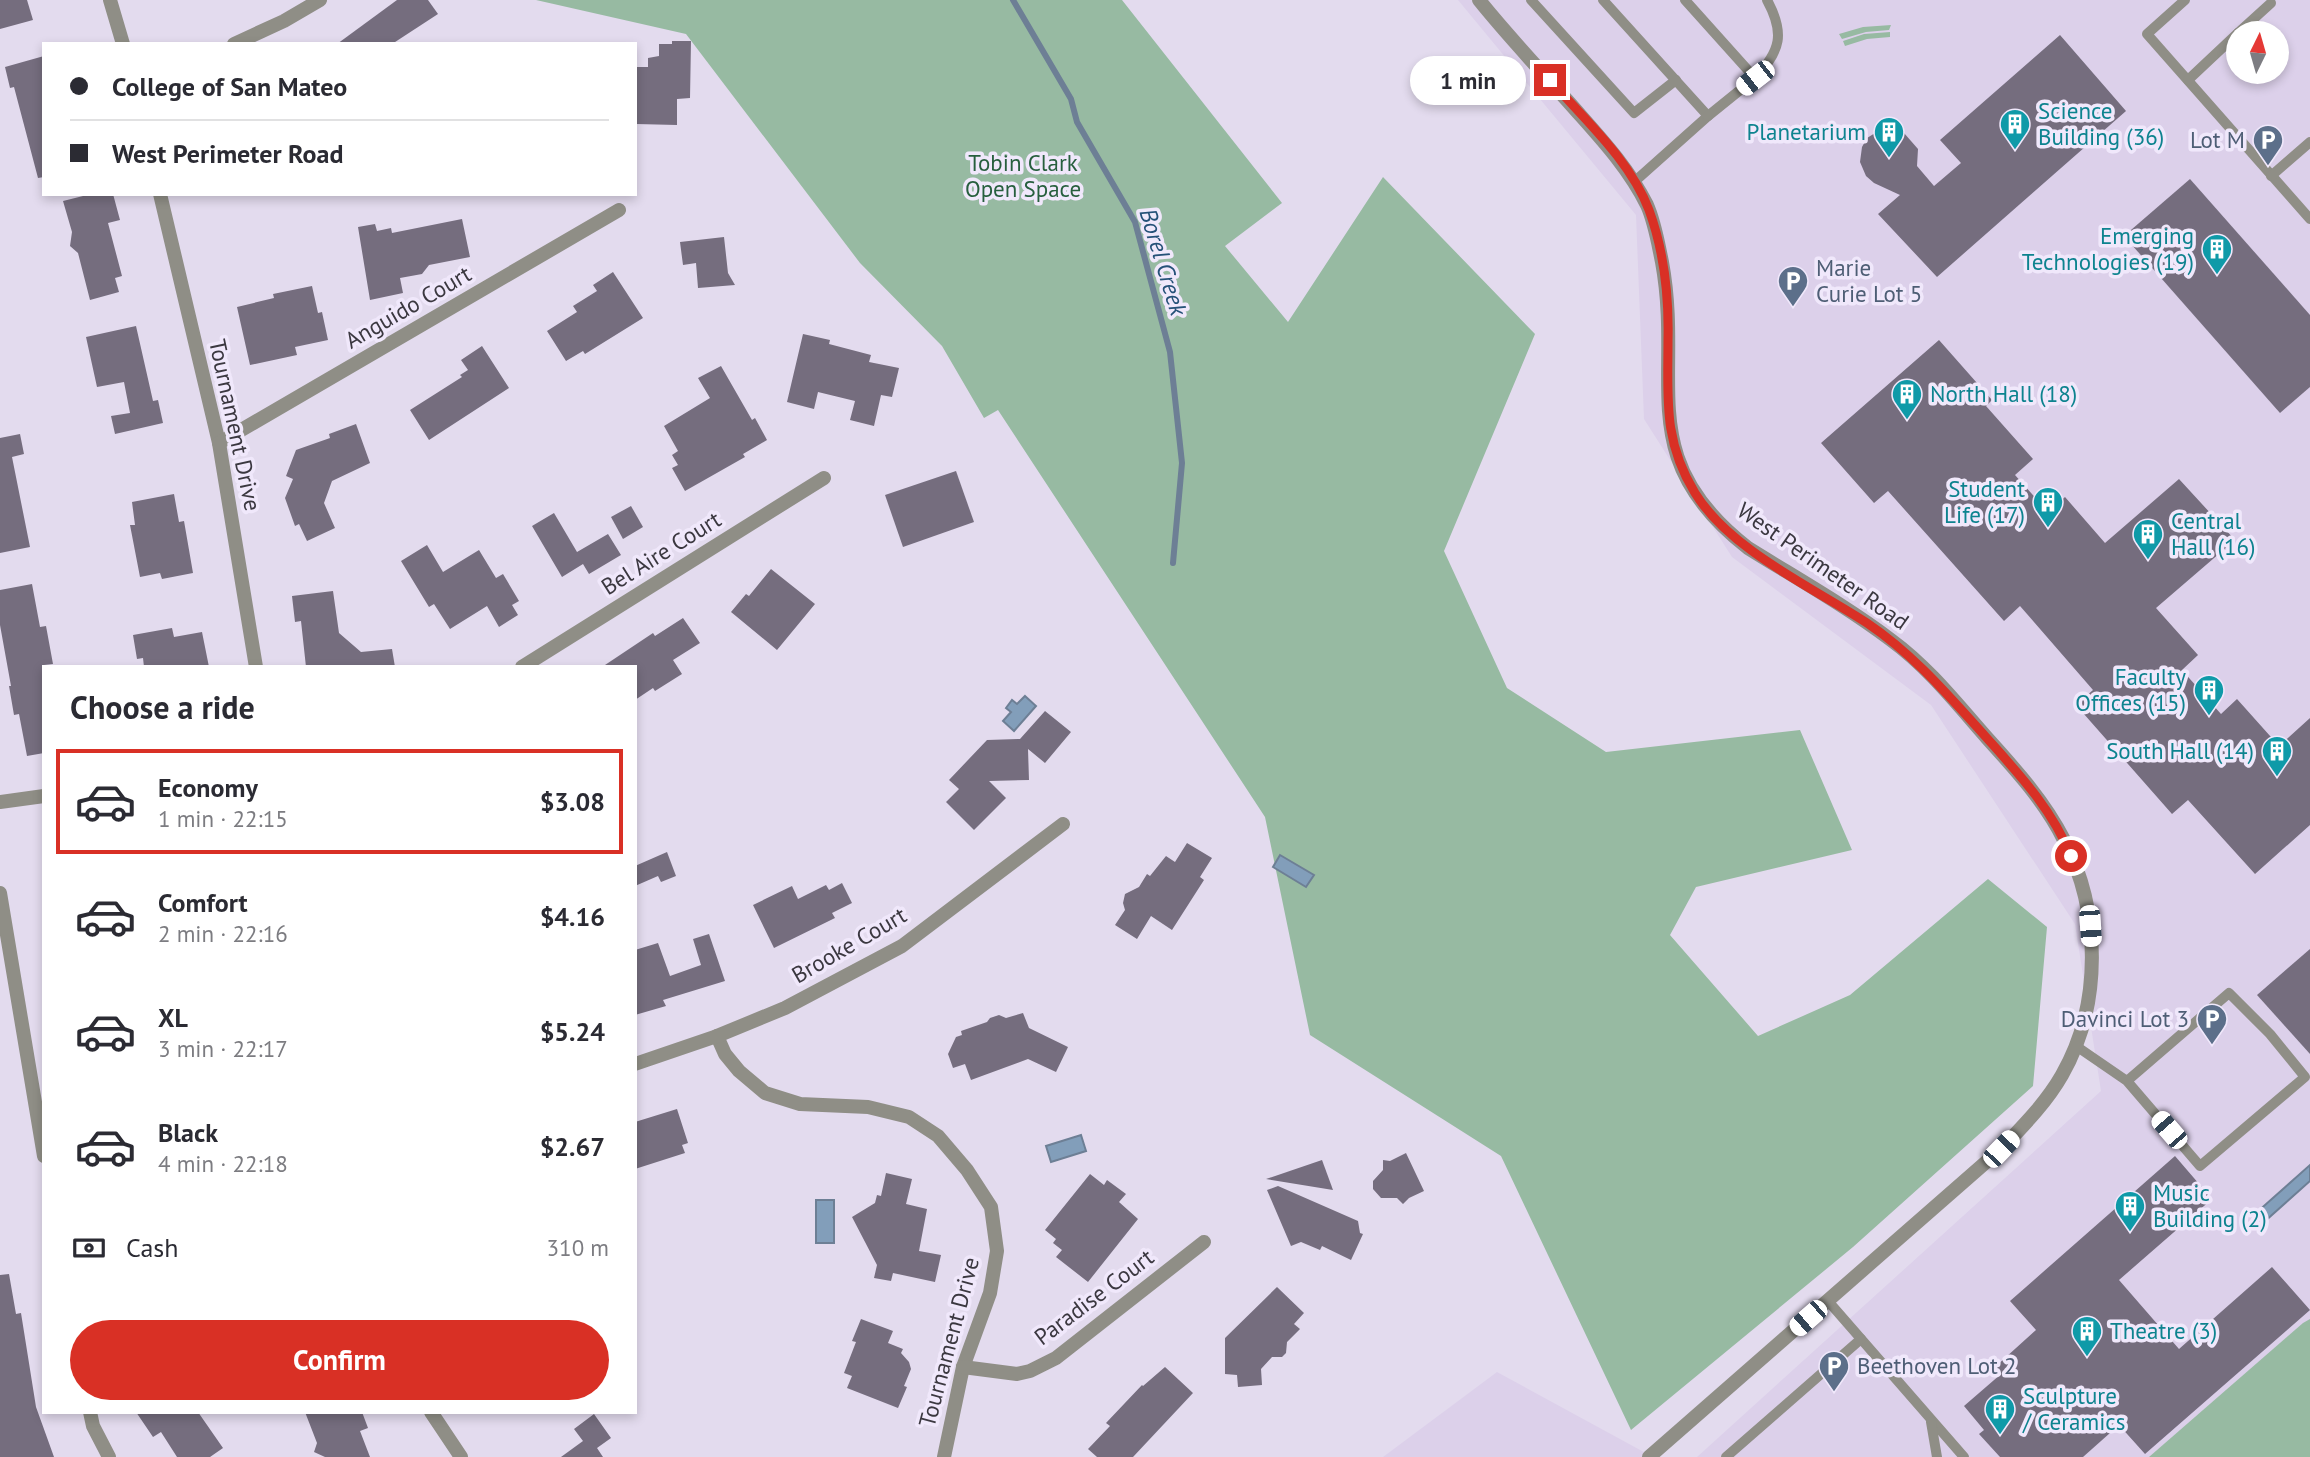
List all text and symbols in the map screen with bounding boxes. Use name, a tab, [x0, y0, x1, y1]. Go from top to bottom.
north arrow	[2226, 21, 2289, 84]
map controls	[2226, 21, 2289, 84]
callout: 1 min	[1410, 56, 1526, 104]
car	[1732, 57, 1779, 99]
route end	[1534, 64, 1566, 96]
text: 1 min	[1440, 66, 1496, 95]
text: College of San Mateo	[112, 70, 347, 103]
place label: Science Building (36)	[2038, 96, 2164, 151]
building icon: Science Building (36)	[1998, 107, 2032, 151]
building icon: Planetarium	[1872, 115, 1906, 159]
place label: Planetarium	[1746, 117, 1866, 146]
parking icon: Lot M	[2251, 123, 2285, 167]
place label: Lot M	[2190, 125, 2245, 154]
text: West Perimeter Road	[112, 137, 343, 170]
park label: Tobin Clark Open Space	[965, 148, 1081, 203]
water label: Borel Creek	[1133, 205, 1195, 320]
place label: Emerging Technologies (19)	[2022, 221, 2194, 276]
building icon: Emerging Technologies (19)	[2200, 232, 2234, 276]
place label: Marie Curie Lot 5	[1816, 253, 1922, 308]
street label: Anguido Court	[339, 259, 476, 354]
parking icon: Marie Curie Lot 5	[1776, 264, 1810, 308]
street label: Tournament Drive	[203, 336, 268, 513]
building icon: North Hall (18)	[1890, 377, 1924, 421]
place label: North Hall (18)	[1930, 379, 2077, 408]
place label: Student Life (17)	[1944, 474, 2025, 529]
building icon: Student Life (17)	[2031, 485, 2065, 529]
street label: West Perimeter Road	[1732, 495, 1915, 636]
street label: Bel Aire Court	[595, 504, 726, 601]
place label: Central Hall (16)	[2171, 506, 2255, 561]
building icon: Central Hall (16)	[2131, 517, 2165, 561]
place label: Faculty Offices (15)	[2075, 662, 2186, 717]
building icon: Faculty Offices (15)	[2192, 673, 2226, 717]
text: Choose a ride	[70, 686, 255, 728]
building icon: South Hall (14)	[2260, 734, 2294, 778]
place label: South Hall (14)	[2106, 736, 2254, 765]
icon: car	[74, 770, 137, 833]
text: Economy	[158, 771, 258, 804]
text: $3.08	[540, 785, 605, 818]
text: 1 min · 22:15	[158, 804, 288, 833]
route start	[2055, 840, 2087, 872]
icon: car	[74, 885, 137, 948]
text: Comfort	[158, 886, 248, 919]
text: $4.16	[540, 900, 605, 933]
street label: Brooke Court	[786, 900, 912, 989]
car	[2079, 904, 2102, 948]
text: 2 min · 22:16	[158, 919, 288, 948]
icon: car	[74, 1000, 137, 1063]
text: XL	[158, 1001, 188, 1034]
parking icon: Davinci Lot 3	[2195, 1002, 2229, 1046]
place label: Davinci Lot 3	[2061, 1004, 2189, 1033]
text: $5.24	[540, 1015, 605, 1048]
text: 3 min · 22:17	[158, 1034, 288, 1063]
car	[2148, 1107, 2191, 1153]
icon: car	[74, 1115, 137, 1178]
text: Black	[158, 1116, 218, 1149]
car	[1979, 1127, 2024, 1171]
text: $2.67	[540, 1130, 605, 1163]
text: 4 min · 22:18	[158, 1149, 288, 1178]
place label: Music Building (2)	[2153, 1178, 2267, 1233]
building icon: Music Building (2)	[2113, 1189, 2147, 1233]
icon: cash	[70, 1229, 108, 1267]
text: Cash	[126, 1231, 178, 1264]
text: 310 m	[547, 1233, 609, 1262]
street label: Paradise Court	[1028, 1242, 1159, 1351]
street label: Tournament Drive	[912, 1254, 985, 1430]
car	[1786, 1296, 1831, 1340]
building icon: Theatre (3)	[2070, 1314, 2104, 1358]
place label: Theatre (3)	[2110, 1316, 2217, 1345]
button: Confirm	[70, 1320, 609, 1400]
parking icon: Beethoven Lot 2	[1817, 1349, 1851, 1393]
place label: Beethoven Lot 2	[1857, 1351, 2017, 1380]
place label: Sculpture / Ceramics	[2022, 1381, 2125, 1436]
building icon: Sculpture / Ceramics	[1983, 1392, 2017, 1436]

